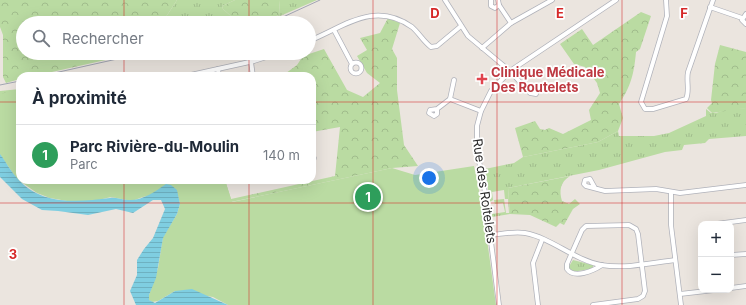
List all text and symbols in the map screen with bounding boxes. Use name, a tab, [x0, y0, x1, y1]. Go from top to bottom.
text: D	[430, 5, 440, 21]
text: E	[556, 5, 564, 21]
text: F	[680, 5, 688, 21]
search box	[16, 16, 316, 60]
icon: search	[30, 27, 52, 49]
text: Rechercher	[62, 29, 144, 48]
place label: Clinique Médicale Des Routelets	[491, 64, 605, 95]
marker: Clinique Médicale Des Routelets	[476, 73, 488, 85]
text: À proximité	[32, 88, 127, 108]
text: Parc Rivière-du-Moulin	[70, 137, 239, 156]
street label: Rue des Roitelets	[470, 137, 500, 245]
text: 1	[42, 147, 48, 163]
text: 140 m	[263, 147, 300, 163]
text: Parc	[70, 156, 98, 172]
your location	[419, 168, 439, 188]
pin: 1	[355, 182, 381, 212]
map controls	[698, 221, 734, 293]
button: +	[698, 221, 734, 257]
text: 3	[9, 246, 17, 262]
button: −	[698, 257, 734, 293]

